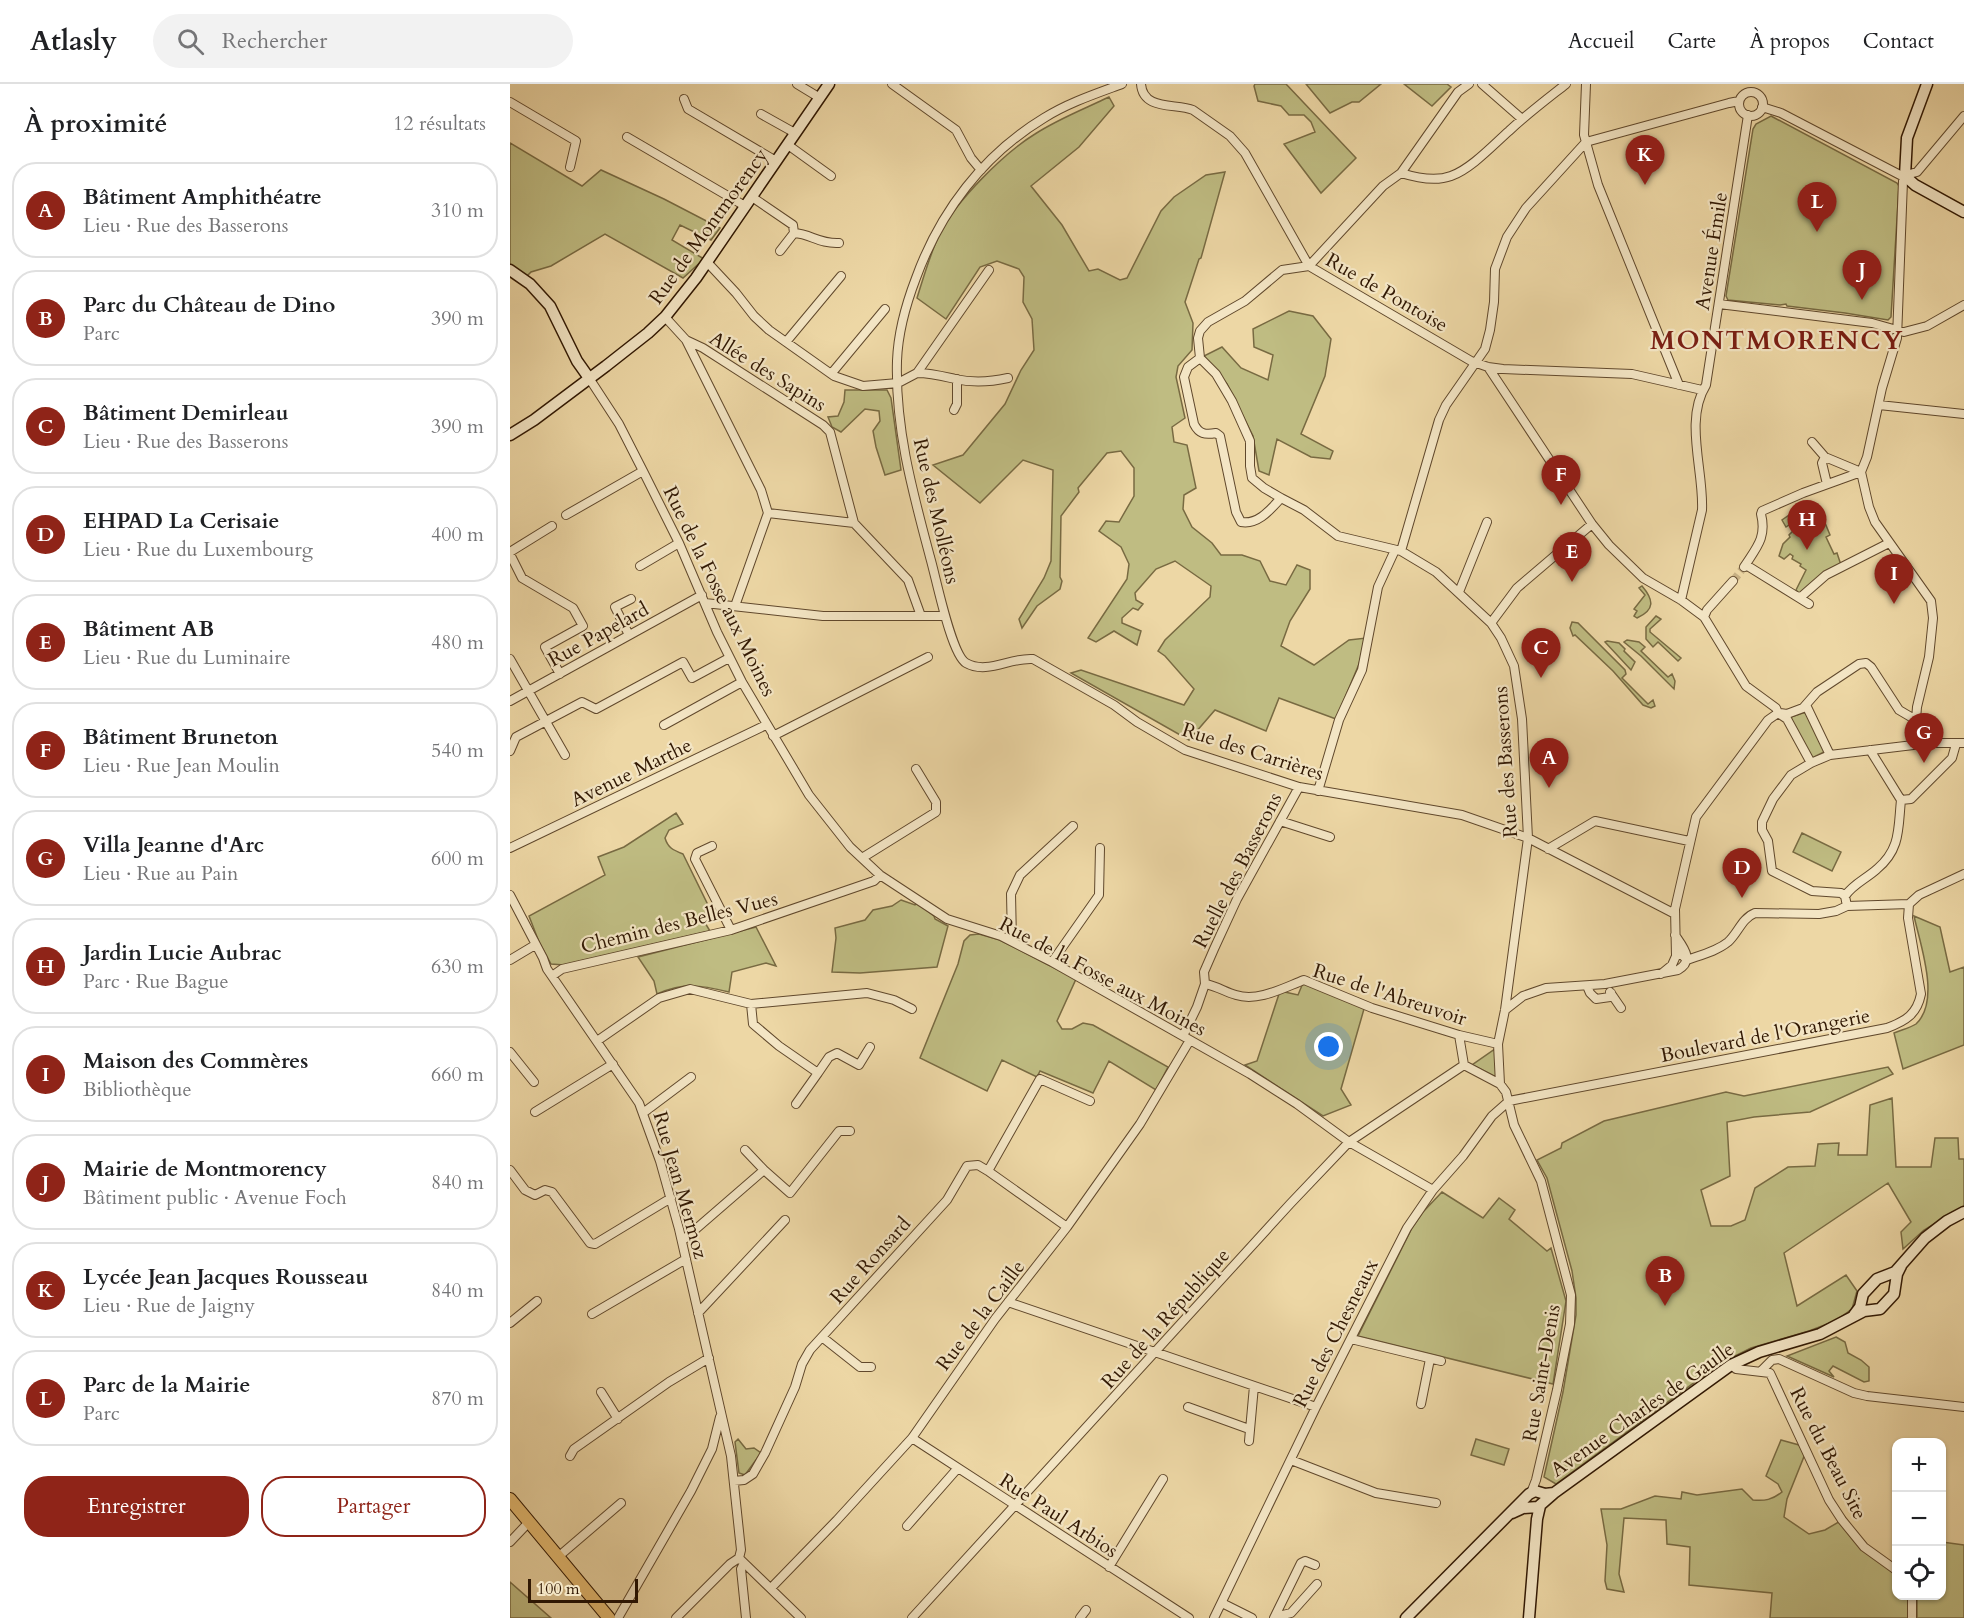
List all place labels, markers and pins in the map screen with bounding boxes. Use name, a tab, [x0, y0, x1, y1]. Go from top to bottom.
pin: K	[1626, 135, 1664, 185]
pin: L	[1798, 182, 1836, 232]
pin: J	[1842, 250, 1882, 300]
pin: F	[1542, 456, 1580, 505]
pin: H	[1788, 500, 1826, 550]
pin: E	[1552, 532, 1592, 582]
pin: I	[1874, 554, 1914, 604]
pin: C	[1522, 628, 1560, 678]
pin: G	[1904, 714, 1944, 763]
pin: A	[1530, 738, 1568, 788]
pin: D	[1722, 848, 1762, 898]
pin: B	[1646, 1256, 1684, 1306]

